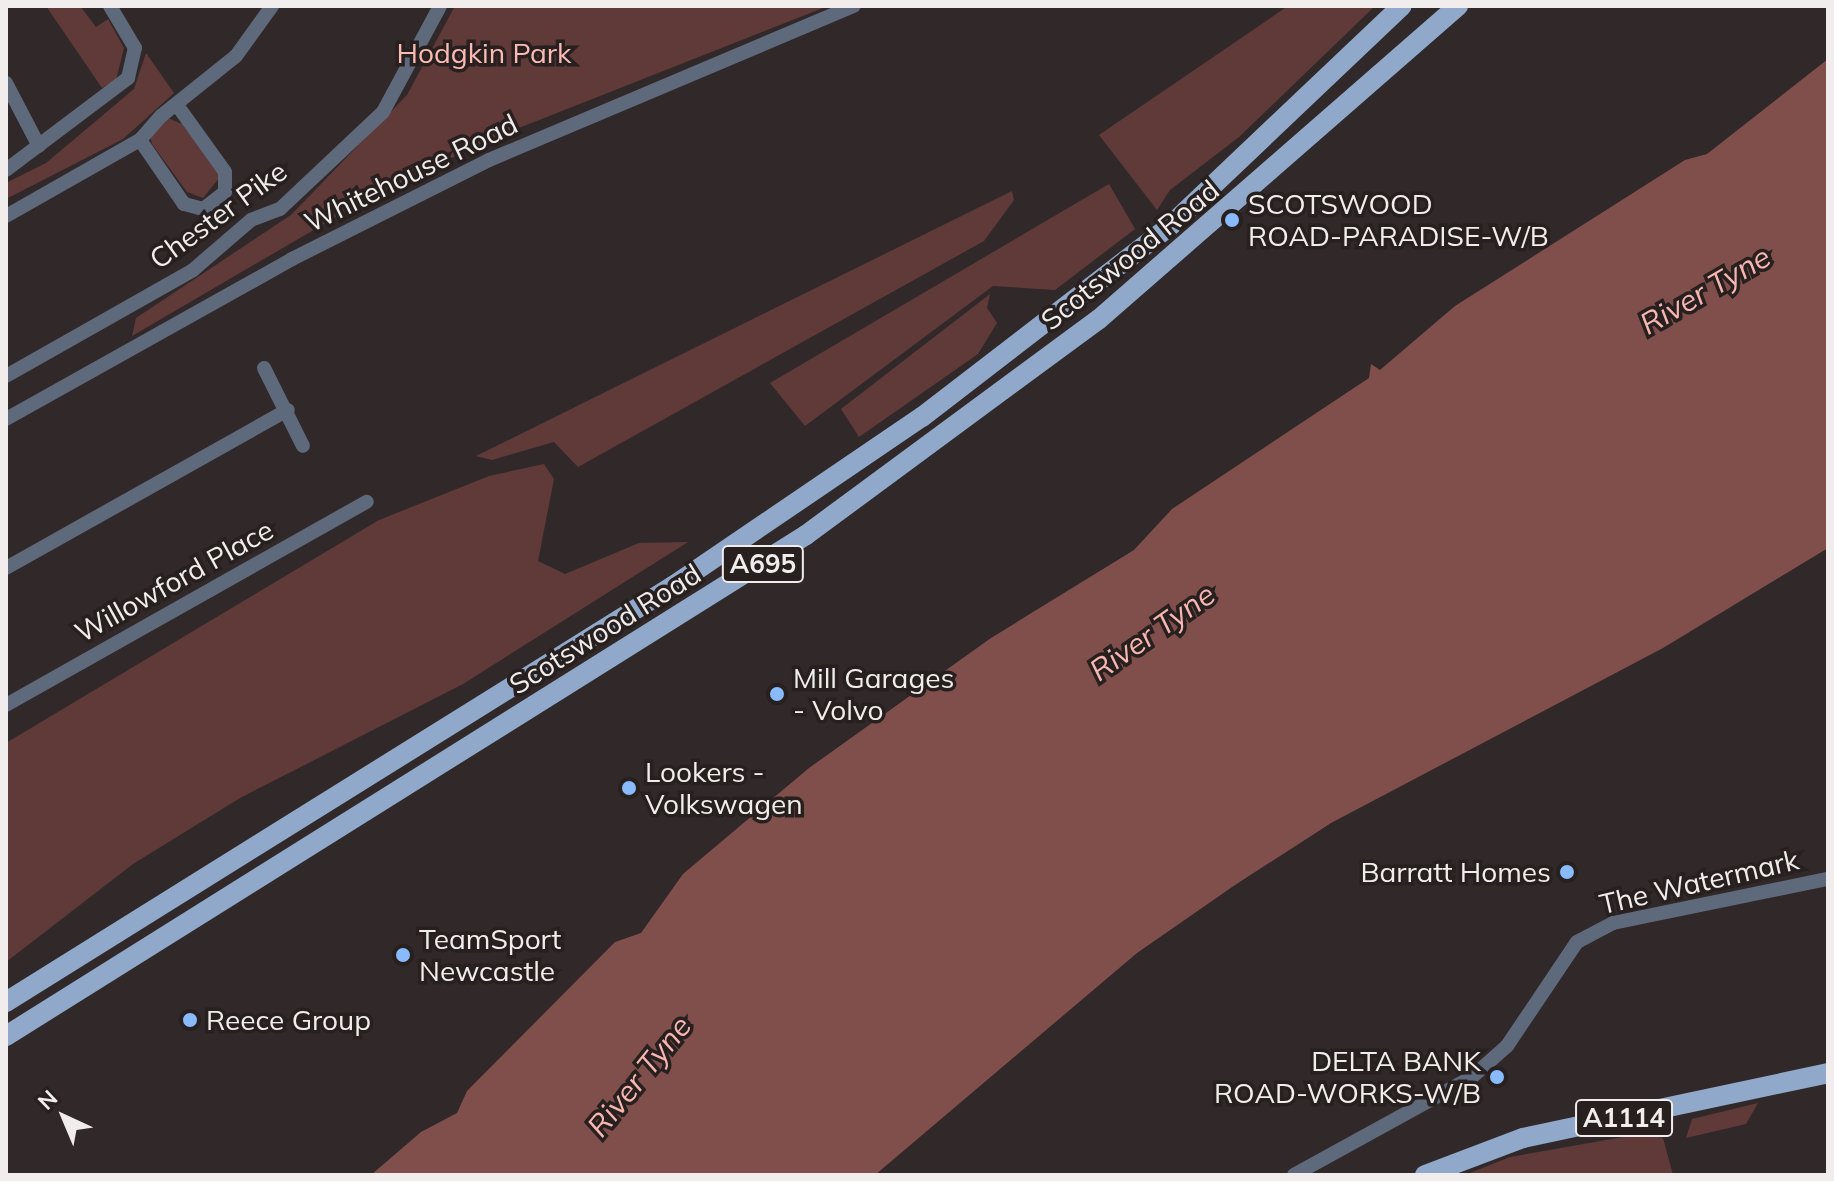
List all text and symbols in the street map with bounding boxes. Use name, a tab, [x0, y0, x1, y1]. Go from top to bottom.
park label: Hodgkin Park	[397, 36, 571, 70]
street label: Whitehouse Road	[299, 107, 523, 239]
street label: Chester Pike	[143, 154, 293, 276]
street label: Scotswood Road	[1034, 173, 1226, 337]
place label: SCOTSWOOD ROAD-PARADISE-W/B	[1248, 187, 1549, 253]
marker: SCOTSWOOD ROAD-PARADISE-W/B	[1223, 211, 1241, 229]
water label: River Tyne	[1633, 238, 1777, 342]
street label: Willowford Place	[69, 513, 279, 649]
road number: A695	[721, 542, 805, 586]
street label: Scotswood Road	[503, 557, 707, 701]
water label: River Tyne	[1082, 576, 1222, 688]
place label: Mill Garages - Volvo	[793, 661, 954, 727]
marker: Mill Garages - Volvo	[768, 685, 786, 703]
place label: Lookers - Volkswagen	[645, 755, 803, 821]
marker: Lookers - Volkswagen	[620, 779, 638, 797]
street label: The Watermark	[1596, 843, 1802, 921]
place label: Barratt Homes	[1360, 855, 1551, 889]
marker: Barratt Homes	[1558, 863, 1576, 881]
place label: TeamSport Newcastle	[419, 922, 561, 988]
marker: TeamSport Newcastle	[394, 946, 412, 964]
place label: Reece Group	[206, 1003, 371, 1037]
water label: River Tyne	[580, 1008, 698, 1144]
marker: Reece Group	[181, 1011, 199, 1029]
place label: DELTA BANK ROAD-WORKS-W/B	[1214, 1044, 1481, 1110]
marker: DELTA BANK ROAD-WORKS-W/B	[1488, 1068, 1506, 1086]
north arrow	[24, 1077, 104, 1157]
text: N	[32, 1084, 63, 1116]
road number: A1114	[1574, 1096, 1674, 1140]

